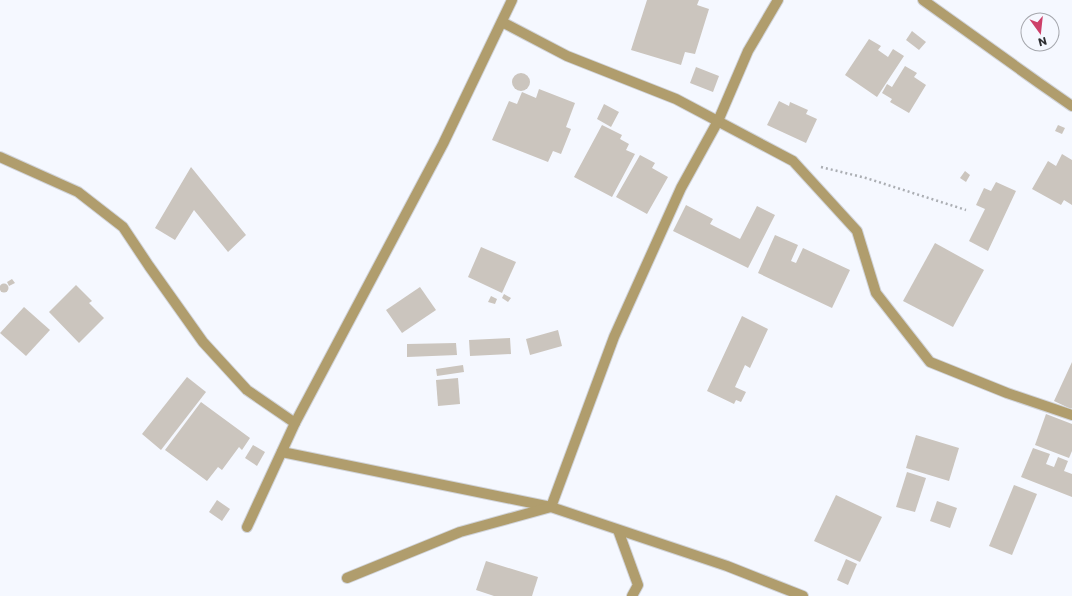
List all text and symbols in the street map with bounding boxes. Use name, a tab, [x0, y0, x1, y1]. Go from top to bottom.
north arrow	[1020, 12, 1060, 52]
text: N	[1037, 33, 1049, 50]

